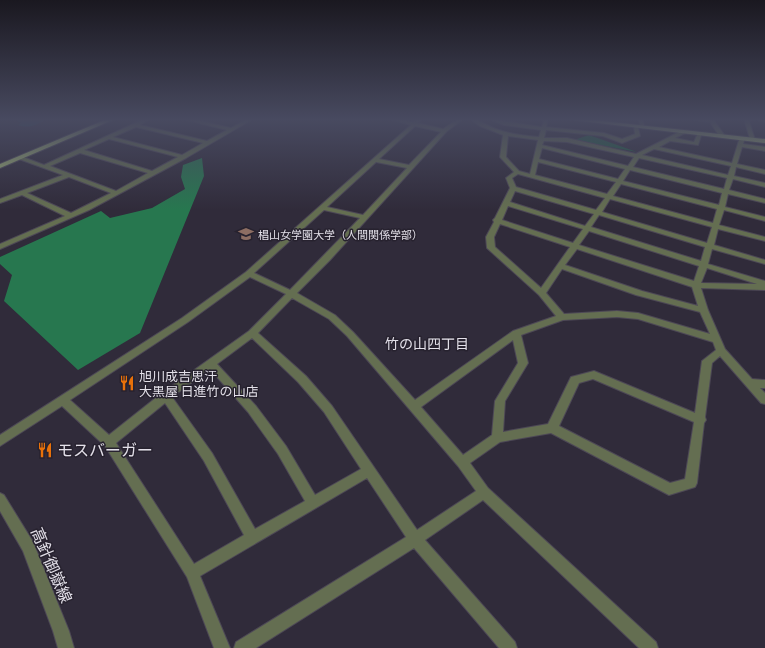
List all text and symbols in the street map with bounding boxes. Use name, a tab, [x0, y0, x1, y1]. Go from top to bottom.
school or university icon: 椙山女学園大学（人間関係学部）	[237, 225, 255, 243]
place label: 椙山女学園大学（人間関係学部）	[258, 227, 423, 242]
district label: 竹の山四丁目	[385, 334, 469, 353]
place label: 旭川成吉思汗 大黒屋 日進竹の山店	[139, 367, 259, 400]
restaurant icon: 旭川成吉思汗 大黒屋 日進竹の山店	[118, 374, 136, 392]
place label: モスバーガー	[57, 439, 153, 461]
restaurant icon: モスバーガー	[36, 441, 54, 459]
street label: 高針御嶽線	[26, 524, 78, 606]

